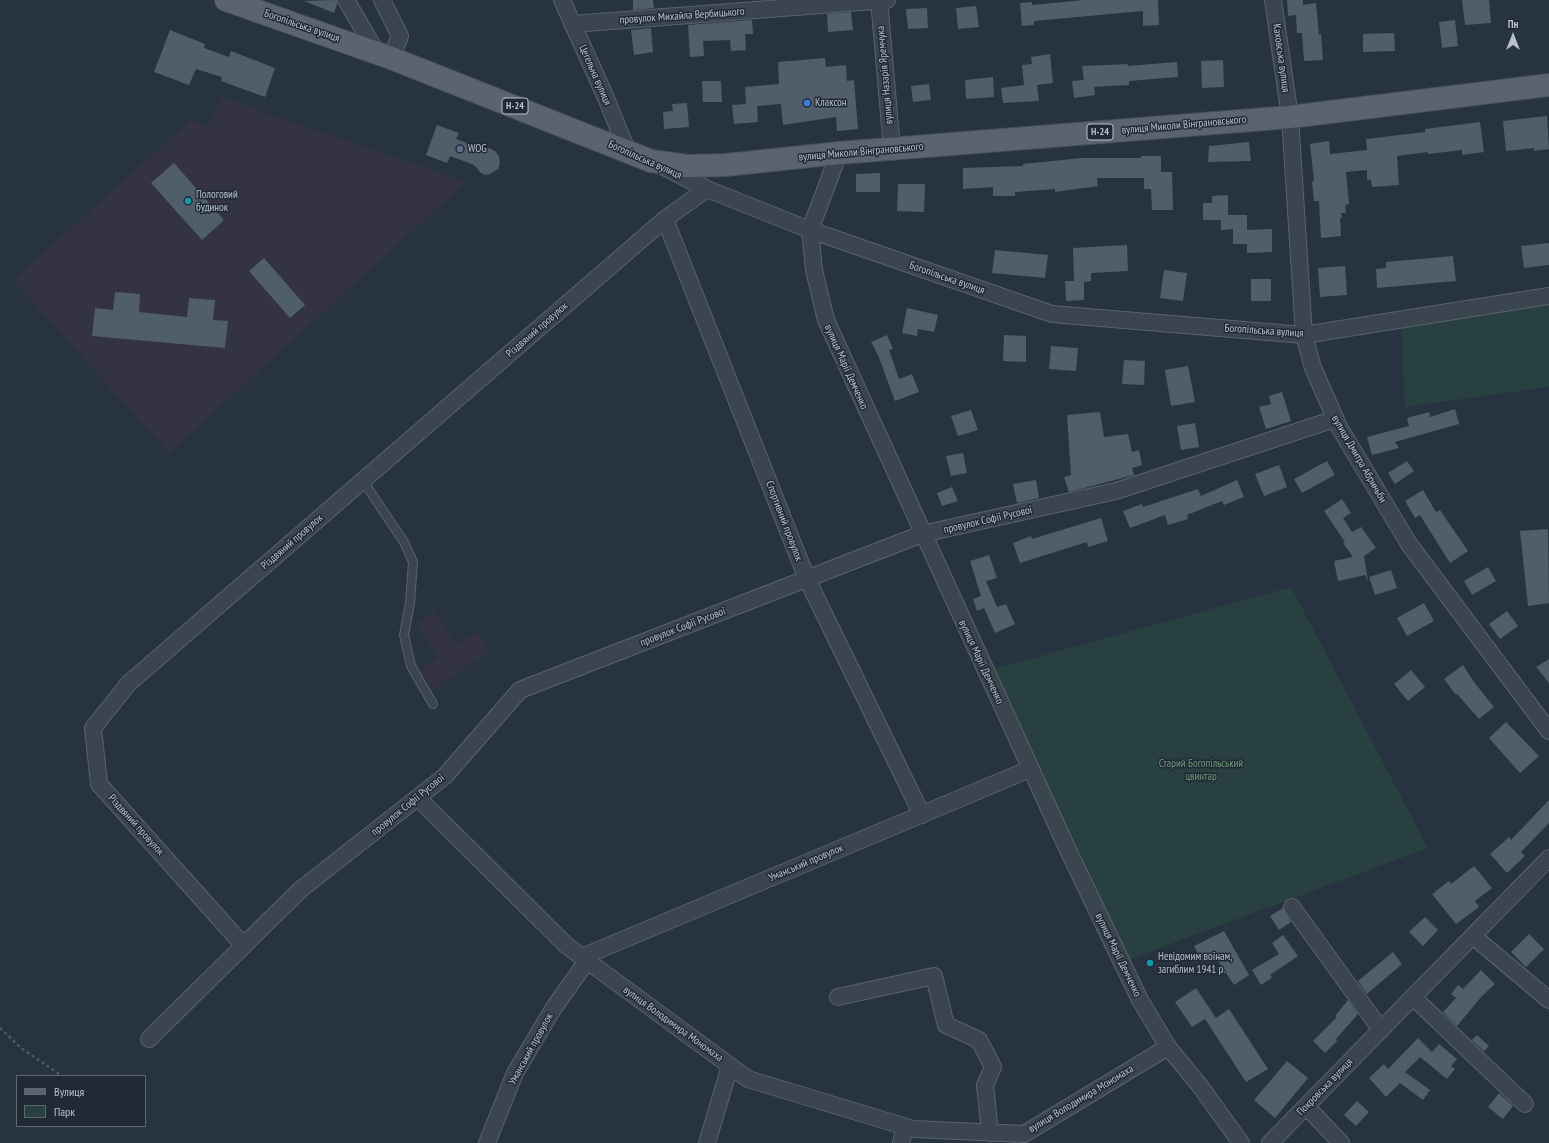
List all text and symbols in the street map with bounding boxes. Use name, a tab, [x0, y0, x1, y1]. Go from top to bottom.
street label: провулок Михайла Вербицького	[619, 5, 745, 27]
street label: Богопільська вулиця	[262, 7, 342, 45]
north arrow	[1493, 16, 1533, 56]
text: Пн	[1508, 17, 1518, 31]
street label: Каховська вулиця	[1270, 23, 1292, 93]
street label: вулиця Назарія Яремчука	[874, 25, 896, 125]
street label: Цегельна вулиця	[576, 43, 614, 107]
place label: Клаксон	[815, 96, 847, 110]
road number: Н-24	[502, 98, 528, 114]
marker: Клаксон	[802, 98, 812, 108]
street label: вулиця Миколи Вінграновського	[1121, 113, 1247, 137]
road number: Н-24	[1087, 124, 1113, 140]
street label: Богопільська вулиця	[606, 138, 684, 182]
street label: вулиця Миколи Вінграновського	[798, 140, 924, 164]
place label: WOG	[468, 142, 487, 156]
marker: WOG	[455, 144, 465, 154]
place label: Пологовий будинок	[196, 188, 238, 214]
marker: Пологовий будинок	[183, 196, 193, 206]
street label: Богопільська вулиця	[907, 259, 987, 297]
street label: Різдвяний провулок	[503, 300, 571, 360]
street label: Богопільська вулиця	[1224, 322, 1304, 340]
street label: вулиця Марії Демченко	[821, 323, 871, 411]
street label: вулиця Дмитра Абриньби	[1329, 413, 1389, 505]
street label: Спортивний провулок	[763, 479, 805, 563]
street label: провулок Софії Русової	[942, 503, 1034, 537]
street label: Різдвяний провулок	[258, 512, 326, 572]
street label: провулок Софії Русової	[638, 605, 728, 649]
street label: вулиця Марії Демченко	[956, 618, 1006, 706]
park label: Старий Богопільський цвинтар	[1159, 757, 1243, 783]
street label: провулок Софії Русової	[369, 771, 447, 839]
street label: Різдвяний провулок	[105, 792, 167, 858]
street label: Уманський провулок	[767, 841, 845, 885]
street label: вулиця Марії Демченко	[1092, 911, 1144, 999]
place label: Невідомим воїнам, загиблим 1941 р.	[1158, 950, 1232, 976]
marker: Невідомим воїнам, загиблим 1941 р.	[1145, 958, 1155, 968]
street label: вулиця Володимира Мономаха	[620, 983, 726, 1065]
street label: Уманський провулок	[506, 1011, 556, 1087]
street label: Покровська вулиця	[1294, 1056, 1356, 1118]
street label: вулиця Володимира Мономаха	[1026, 1062, 1136, 1136]
legend	[16, 1075, 146, 1127]
text: Вулиця	[54, 1084, 84, 1099]
text: Парк	[54, 1104, 75, 1119]

